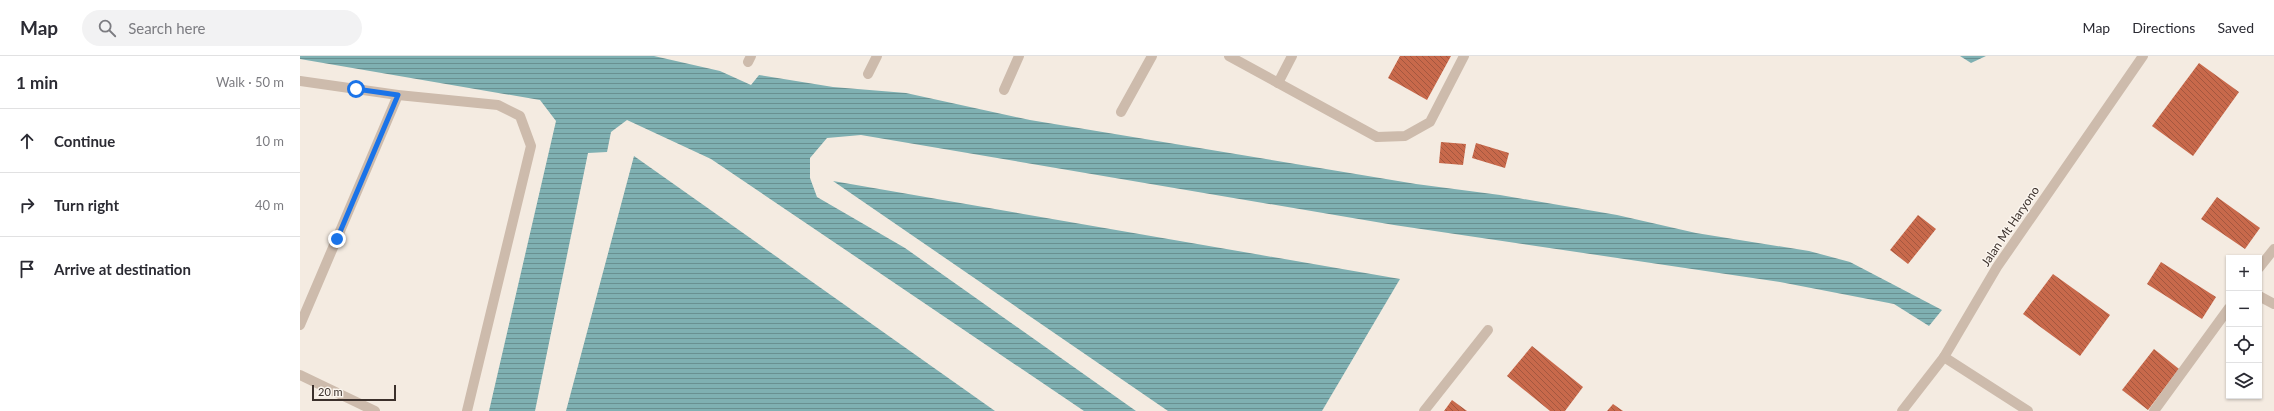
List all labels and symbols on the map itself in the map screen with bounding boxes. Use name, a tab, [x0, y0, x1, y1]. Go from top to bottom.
route start	[347, 80, 365, 98]
street label: Jalan Mt Haryono	[1978, 183, 2042, 269]
route end	[328, 230, 346, 248]
scale bar	[312, 383, 396, 402]

